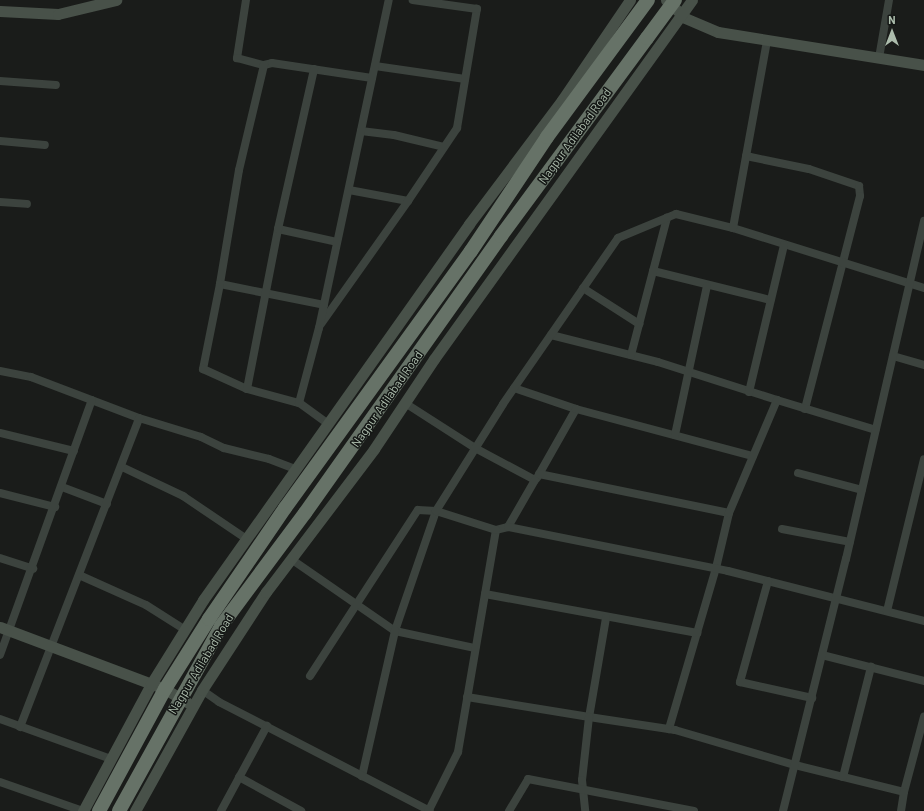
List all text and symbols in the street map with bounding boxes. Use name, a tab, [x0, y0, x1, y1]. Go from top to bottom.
north arrow	[872, 12, 912, 52]
text: N	[888, 13, 896, 26]
street label: Nagpur Adilabad Road	[536, 86, 614, 186]
street label: Nagpur Adilabad Road	[348, 348, 426, 450]
street label: Nagpur Adilabad Road	[165, 611, 237, 717]

